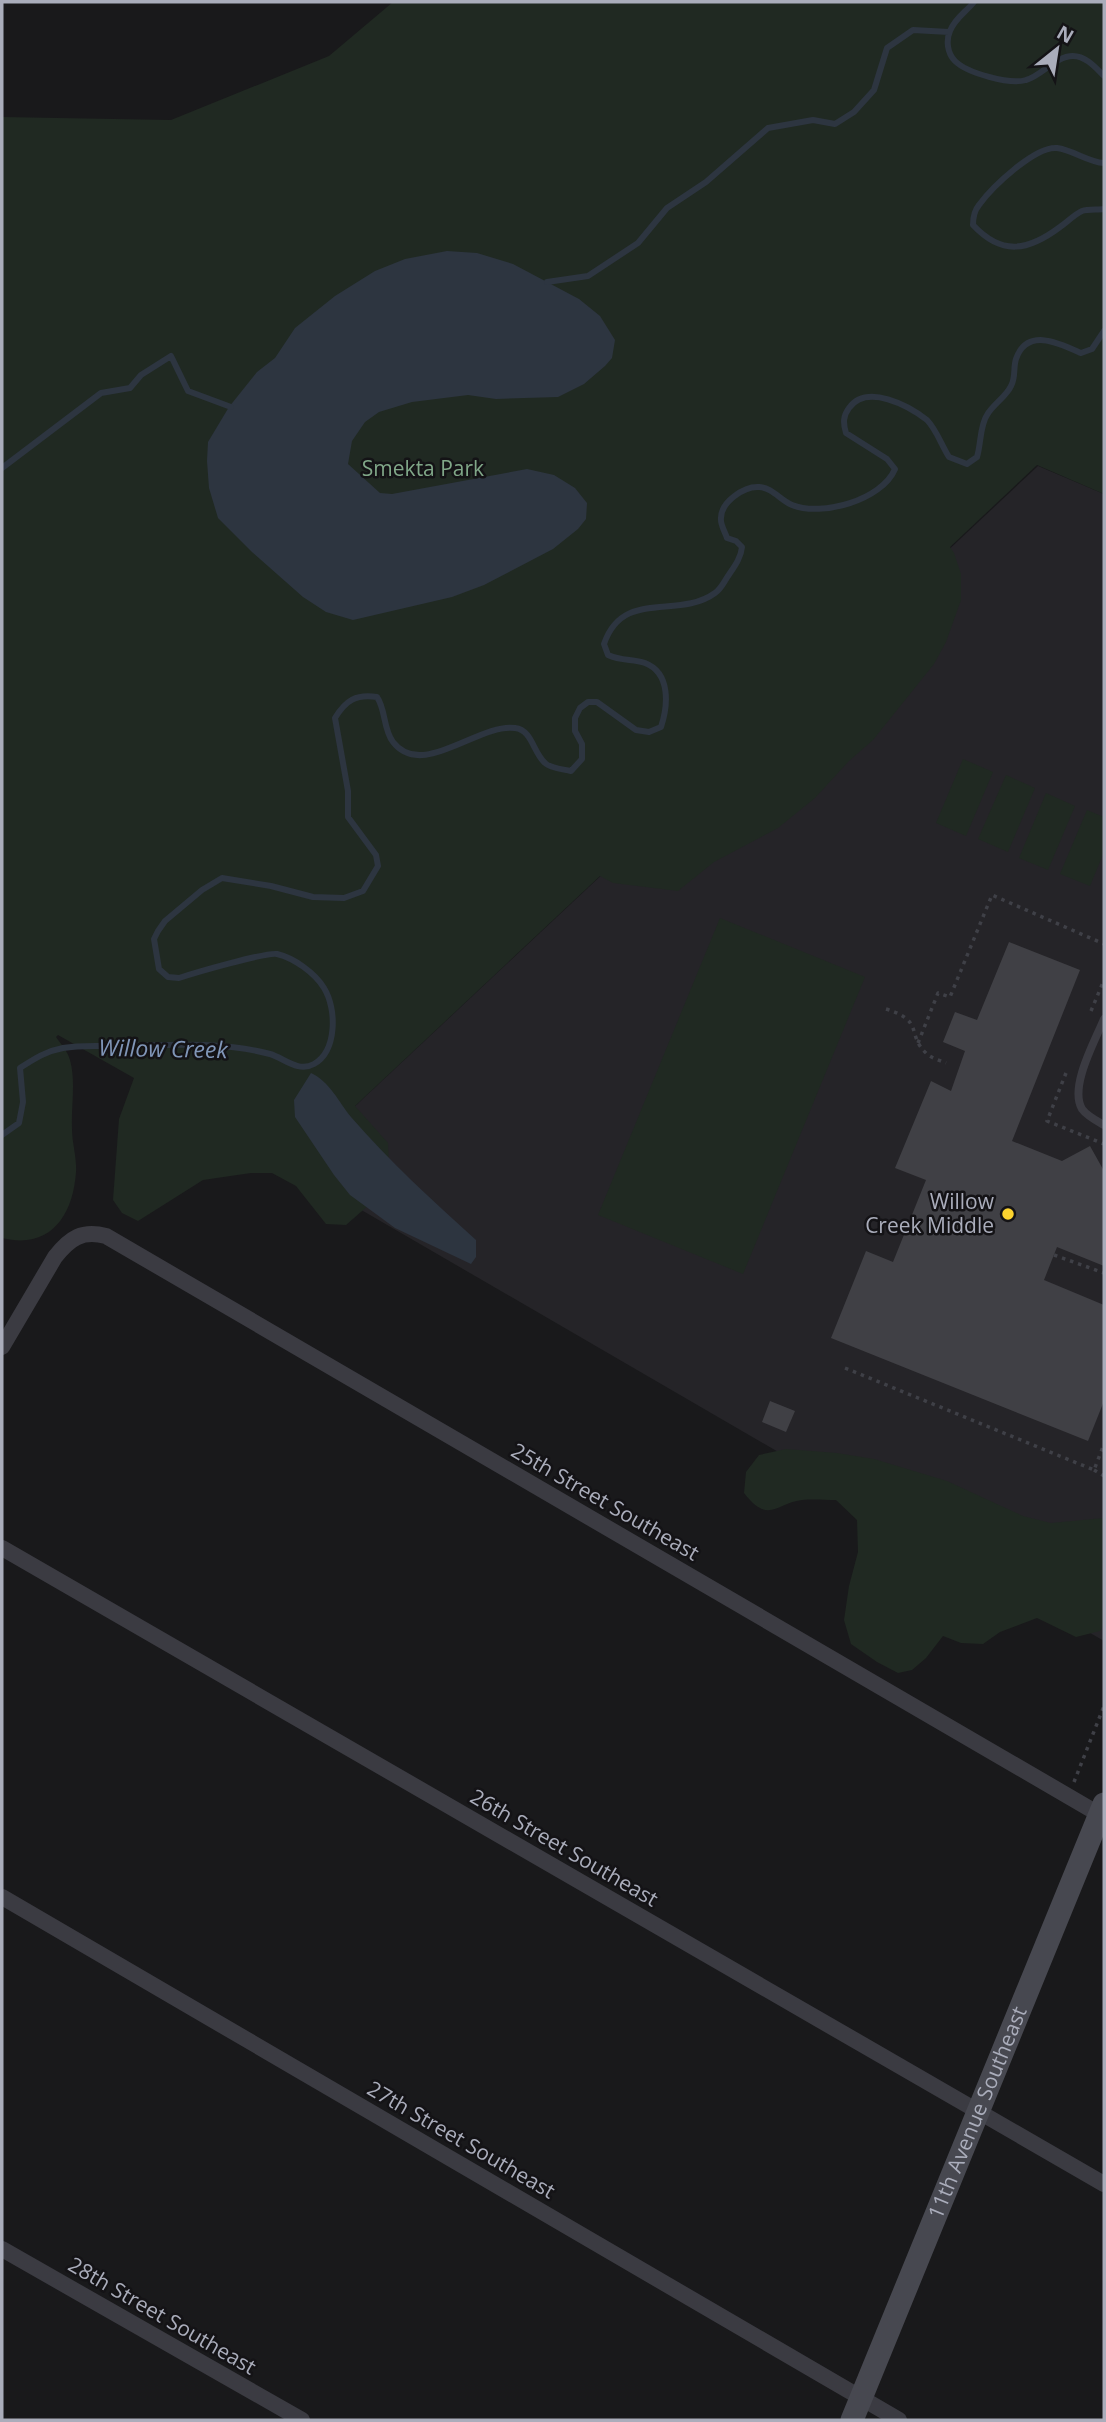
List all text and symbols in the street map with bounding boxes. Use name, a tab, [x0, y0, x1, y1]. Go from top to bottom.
north arrow	[1022, 14, 1092, 84]
text: N	[1052, 19, 1079, 49]
park label: Smekta Park	[362, 454, 484, 482]
water label: Willow Creek	[98, 1031, 229, 1065]
place label: Willow Creek Middle	[865, 1187, 995, 1239]
marker: Willow Creek Middle	[1000, 1206, 1016, 1222]
street label: 25th Street Southeast	[507, 1436, 704, 1566]
street label: 26th Street Southeast	[466, 1782, 663, 1912]
street label: 11th Avenue Southeast	[921, 2002, 1033, 2223]
street label: 27th Street Southeast	[363, 2074, 560, 2204]
street label: 28th Street Southeast	[64, 2250, 261, 2380]

